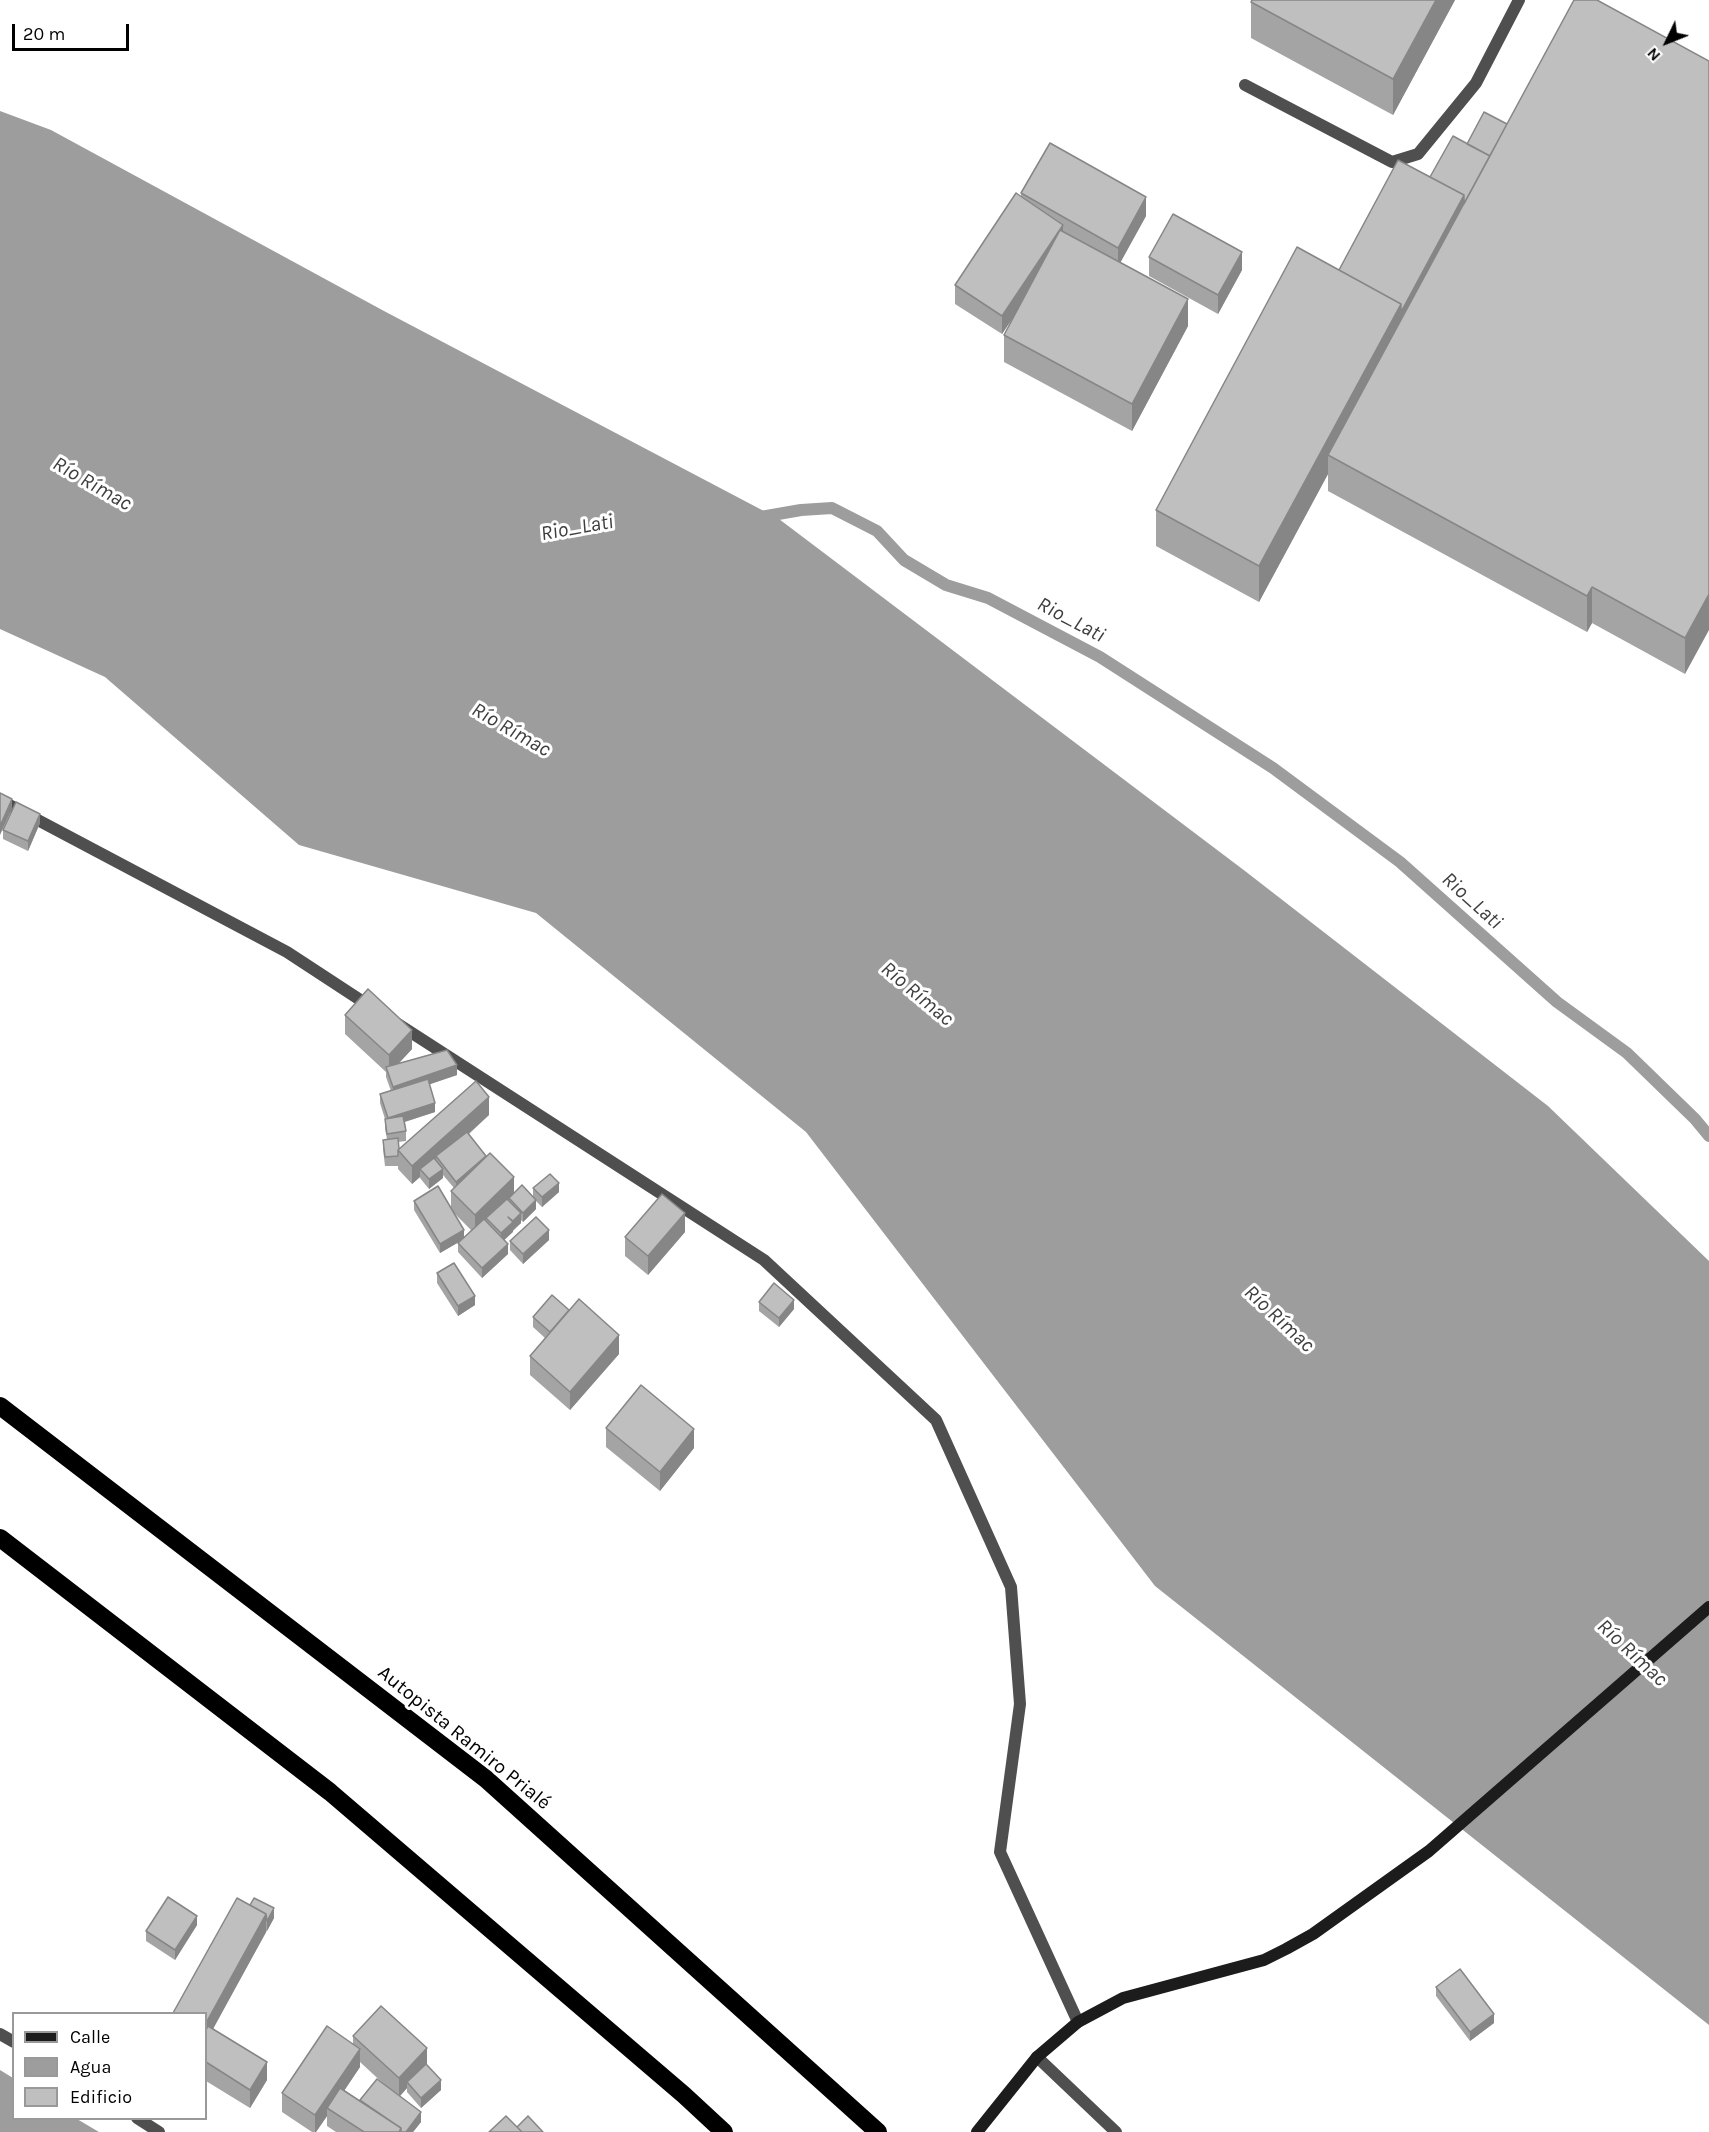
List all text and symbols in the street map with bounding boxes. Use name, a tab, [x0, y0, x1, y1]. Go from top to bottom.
scale bar	[15, 12, 132, 50]
north arrow	[1637, 12, 1697, 72]
text: 20 m	[23, 23, 65, 45]
text: N	[1643, 44, 1664, 65]
water label: Río Rímac	[48, 451, 136, 517]
water label: Rio_Lati	[539, 509, 615, 547]
water label: Rio_Lati	[1033, 592, 1109, 648]
water label: Río Rímac	[467, 697, 555, 763]
water label: Rio_Lati	[1436, 867, 1508, 935]
water label: Río Rímac	[875, 956, 959, 1032]
water label: Río Rímac	[1238, 1280, 1320, 1358]
water label: Río Rímac	[1591, 1614, 1673, 1692]
street label: Autopista Ramiro Prialé	[373, 1661, 555, 1815]
legend	[12, 2012, 207, 2120]
text: Calle	[70, 2026, 110, 2048]
text: Agua	[70, 2056, 111, 2078]
text: Edificio	[70, 2086, 132, 2108]

